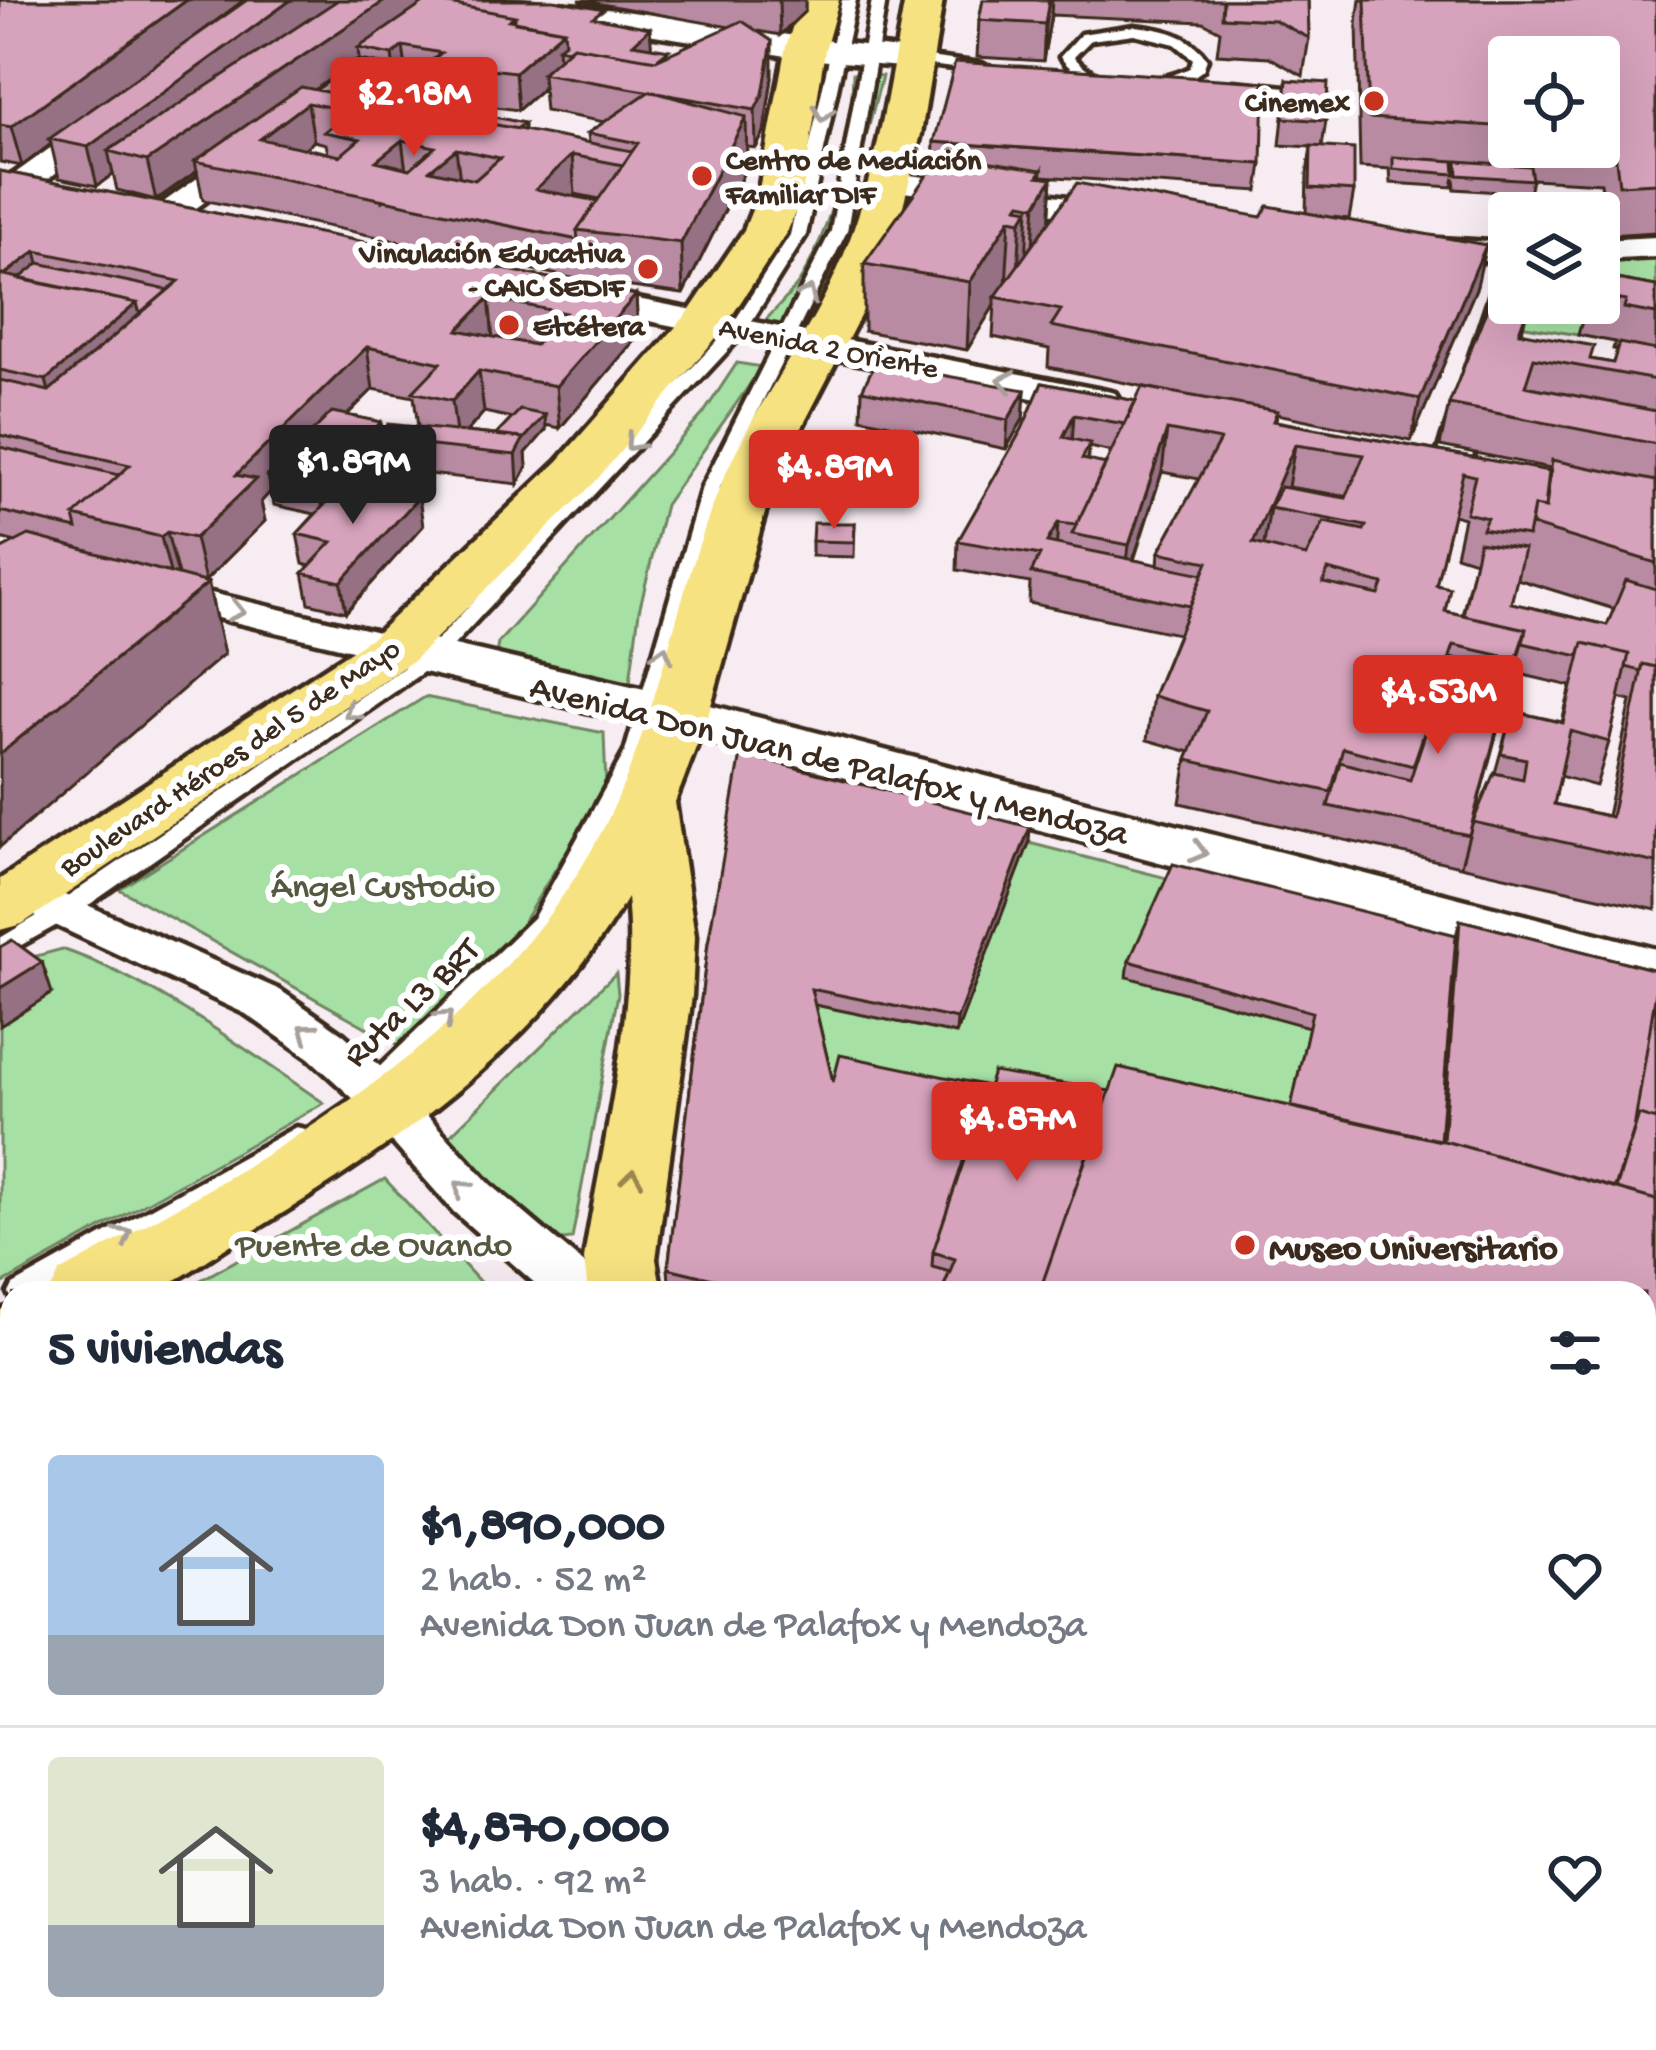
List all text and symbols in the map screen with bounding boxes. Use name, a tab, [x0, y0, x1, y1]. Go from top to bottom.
map controls	[1488, 36, 1620, 324]
button: locate	[1488, 36, 1620, 168]
pin: $2.18M	[316, 57, 512, 159]
text: $2.18M	[357, 73, 471, 119]
place label: Cinemex	[1245, 88, 1350, 123]
marker: Cinemex	[1361, 88, 1387, 114]
one-way arrow	[812, 104, 837, 124]
place label: Centro de Mediación Familiar DIF	[725, 146, 982, 215]
marker: Centro de Mediación Familiar DIF	[689, 163, 715, 189]
button: layers	[1488, 192, 1620, 324]
place label: Vinculación Educativa - CAIC SEDIF	[358, 239, 627, 308]
marker: Vinculación Educativa - CAIC SEDIF	[635, 256, 661, 282]
one-way arrow	[794, 285, 817, 307]
marker: Etcétera	[496, 312, 522, 338]
place label: Etcétera	[533, 312, 646, 347]
street label: Avenida 2 Oriente	[715, 312, 941, 389]
one-way arrow	[997, 370, 1017, 395]
pin: $1.89M	[255, 425, 451, 527]
one-way arrow	[626, 430, 647, 451]
pin: $4.89M	[736, 430, 932, 532]
text: $1.89M	[296, 441, 410, 487]
text: $4.89M	[776, 446, 892, 492]
one-way arrow	[226, 597, 246, 622]
street label: Boulevard Héroes del 5 de Mayo	[54, 633, 408, 887]
one-way arrow	[649, 644, 674, 665]
pin: $4.53M	[1340, 655, 1536, 757]
street label: Avenida Don Juan de Palafox y Mendoza	[525, 668, 1133, 859]
text: $4.53M	[1380, 671, 1496, 717]
one-way arrow	[344, 698, 366, 720]
one-way arrow	[1188, 837, 1208, 862]
park label: Ángel Custodio	[271, 868, 495, 911]
street label: Ruta L3 BRT	[336, 929, 492, 1079]
one-way arrow	[431, 1010, 453, 1032]
one-way arrow	[298, 1023, 320, 1045]
pin: $4.87M	[919, 1082, 1115, 1184]
text: $4.87M	[959, 1098, 1075, 1144]
one-way arrow	[618, 1168, 644, 1187]
one-way arrow	[454, 1181, 476, 1203]
one-way arrow	[111, 1227, 133, 1250]
park label: Puente de Ovando	[235, 1227, 512, 1270]
place label: Museo Universitario	[1269, 1230, 1558, 1273]
marker: Museo Universitario	[1232, 1232, 1258, 1258]
icon: filters	[1542, 1320, 1608, 1386]
text: 5 viviendas	[48, 1323, 282, 1383]
text: $1,890,000	[420, 1499, 665, 1559]
icon: home	[144, 1503, 288, 1647]
icon: heart	[1542, 1542, 1608, 1608]
text: 2 hab. · 52 m²	[420, 1559, 647, 1605]
text: Avenida Don Juan de Palafox y Mendoza	[420, 1605, 1087, 1651]
text: $4,870,000	[420, 1801, 669, 1861]
icon: home	[144, 1805, 288, 1949]
icon: heart	[1542, 1844, 1608, 1910]
text: 3 hab. · 92 m²	[420, 1861, 647, 1907]
text: Avenida Don Juan de Palafox y Mendoza	[420, 1907, 1087, 1953]

